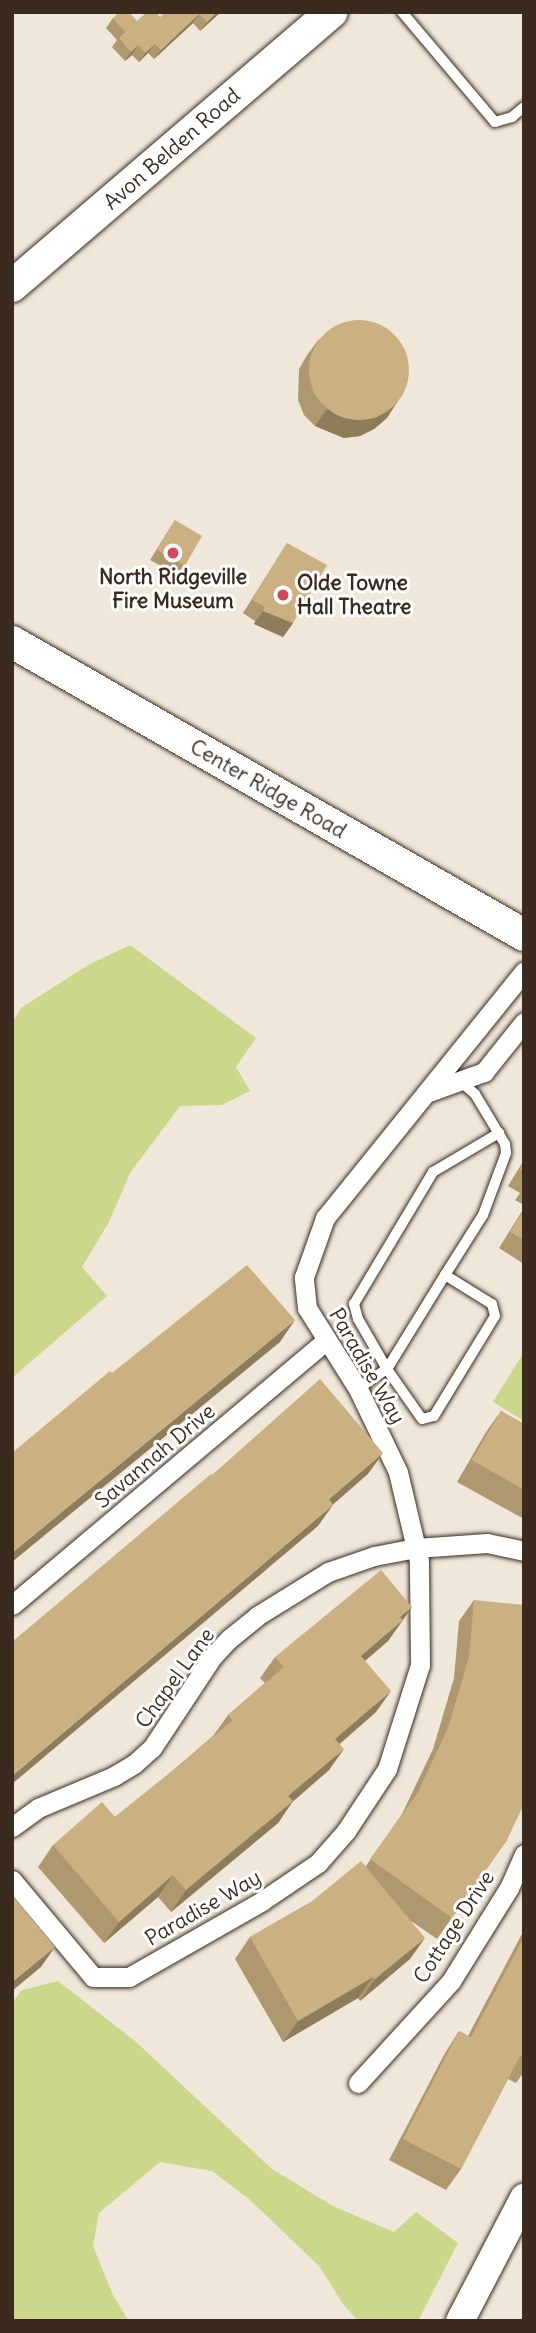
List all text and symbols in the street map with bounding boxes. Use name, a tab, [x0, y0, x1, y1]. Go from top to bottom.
street label: Avon Belden Road	[99, 83, 245, 215]
marker: North Ridgeville Fire Museum	[165, 545, 181, 561]
place label: North Ridgeville Fire Museum	[99, 564, 247, 614]
place label: Olde Towne Hall Theatre	[297, 570, 411, 620]
marker: Olde Towne Hall Theatre	[275, 587, 291, 603]
street label: Center Ridge Road	[185, 734, 351, 844]
street label: Paradise Way	[324, 1304, 410, 1428]
street label: Savannah Drive	[90, 1399, 220, 1513]
street label: Chapel Lane	[130, 1623, 220, 1733]
street label: Paradise Way	[141, 1865, 265, 1951]
street label: Cottage Drive	[408, 1866, 500, 1988]

